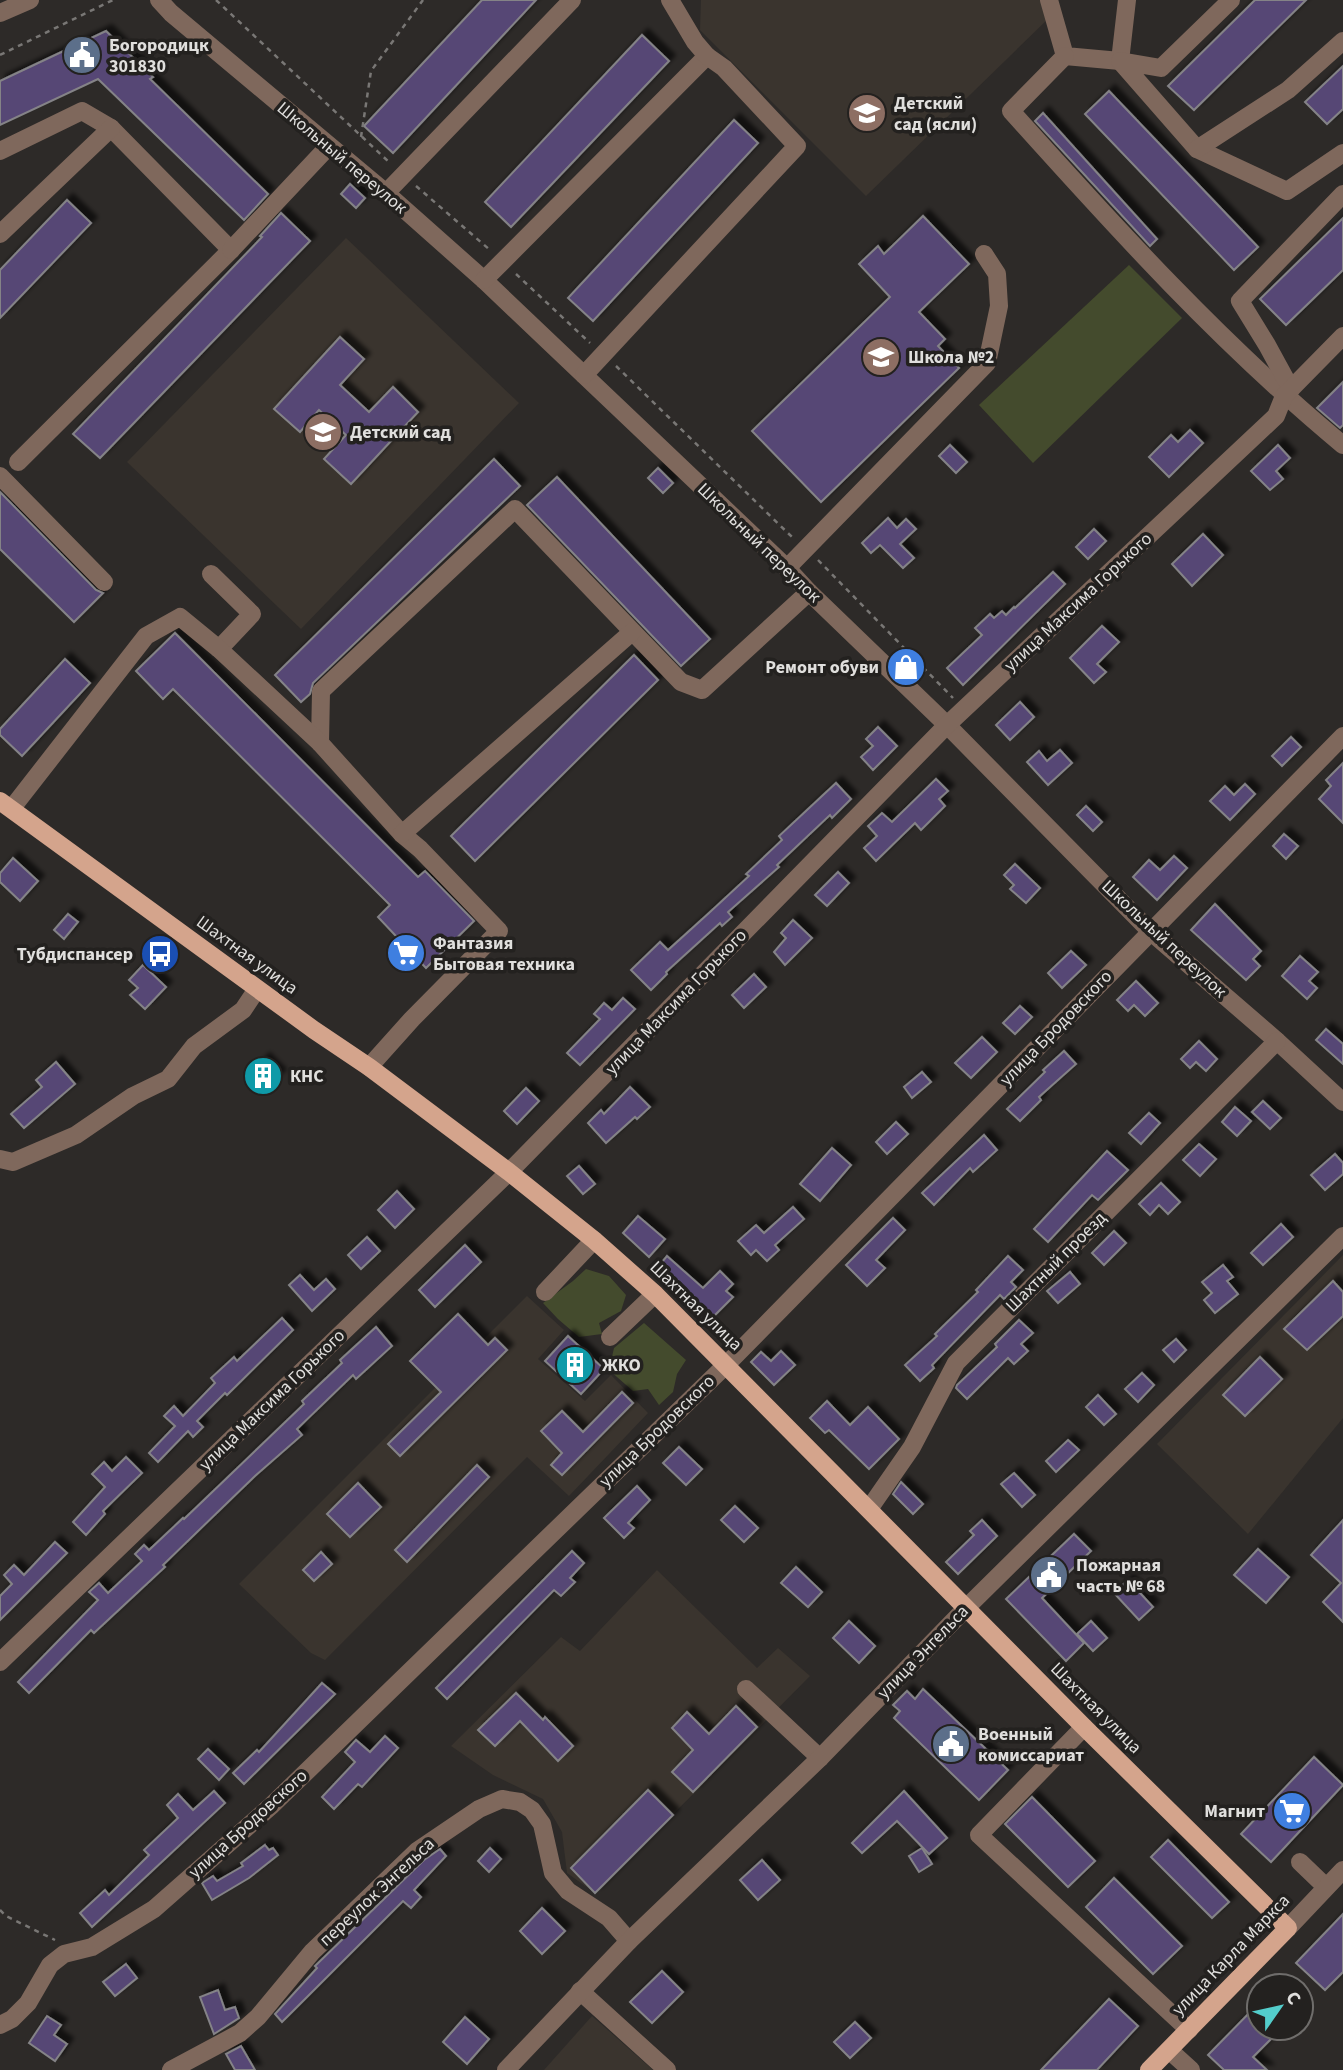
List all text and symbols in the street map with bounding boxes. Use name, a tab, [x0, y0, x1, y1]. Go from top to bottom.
place label: Богородицк 301830	[109, 33, 209, 79]
public building icon: Богородицк 301830	[61, 34, 103, 76]
place label: Детский сад (ясли)	[894, 91, 977, 137]
school or university icon: Детский сад (ясли)	[846, 92, 888, 134]
street label: Школьный переулок	[272, 96, 413, 220]
school or university icon: Школа №2	[860, 336, 902, 378]
place label: Школа №2	[908, 345, 994, 370]
school or university icon: Детский сад	[302, 411, 344, 453]
place label: Детский сад	[350, 420, 452, 445]
street label: Школьный переулок	[692, 477, 826, 609]
street label: улица Максима Горького	[998, 527, 1158, 677]
shop icon: Ремонт обуви	[885, 646, 927, 688]
place label: Ремонт обуви	[765, 655, 879, 680]
street label: Школьный переулок	[1096, 874, 1232, 1004]
street label: Шахтная улица	[191, 910, 303, 1000]
street label: улица Максима Горького	[599, 923, 753, 1081]
place label: Фантазия Бытовая техника	[433, 931, 575, 977]
supermarket icon: Фантазия Бытовая техника	[385, 932, 427, 974]
bus stop icon: Тубдиспансер	[139, 933, 181, 975]
place label: Тубдиспансер	[17, 942, 133, 967]
street label: улица Бродовского	[994, 964, 1118, 1092]
building icon: КНС	[242, 1055, 284, 1097]
place label: КНС	[290, 1064, 324, 1089]
street label: Шахтный проезд	[1000, 1206, 1112, 1318]
street label: Шахтная улица	[644, 1255, 748, 1357]
street label: улица Максима Горького	[193, 1323, 351, 1477]
building icon: ЖКО	[554, 1344, 596, 1386]
place label: ЖКО	[602, 1353, 641, 1378]
street label: улица Бродовского	[593, 1369, 721, 1493]
place label: Пожарная часть № 68	[1076, 1553, 1165, 1599]
public building icon: Пожарная часть № 68	[1028, 1554, 1070, 1596]
street label: улица Энгельса	[872, 1599, 974, 1705]
street label: Шахтная улица	[1045, 1657, 1147, 1759]
place label: Военный комиссариат	[978, 1722, 1084, 1768]
public building icon: Военный комиссариат	[930, 1723, 972, 1765]
street label: улица Бродовского	[183, 1764, 313, 1884]
supermarket icon: Магнит	[1271, 1790, 1313, 1832]
place label: Магнит	[1204, 1799, 1265, 1824]
street label: переулок Энгельса	[314, 1832, 440, 1952]
street label: улица Карла Маркса	[1166, 1889, 1296, 2021]
north arrow	[1245, 1972, 1315, 2042]
text: С	[1279, 1986, 1307, 2010]

